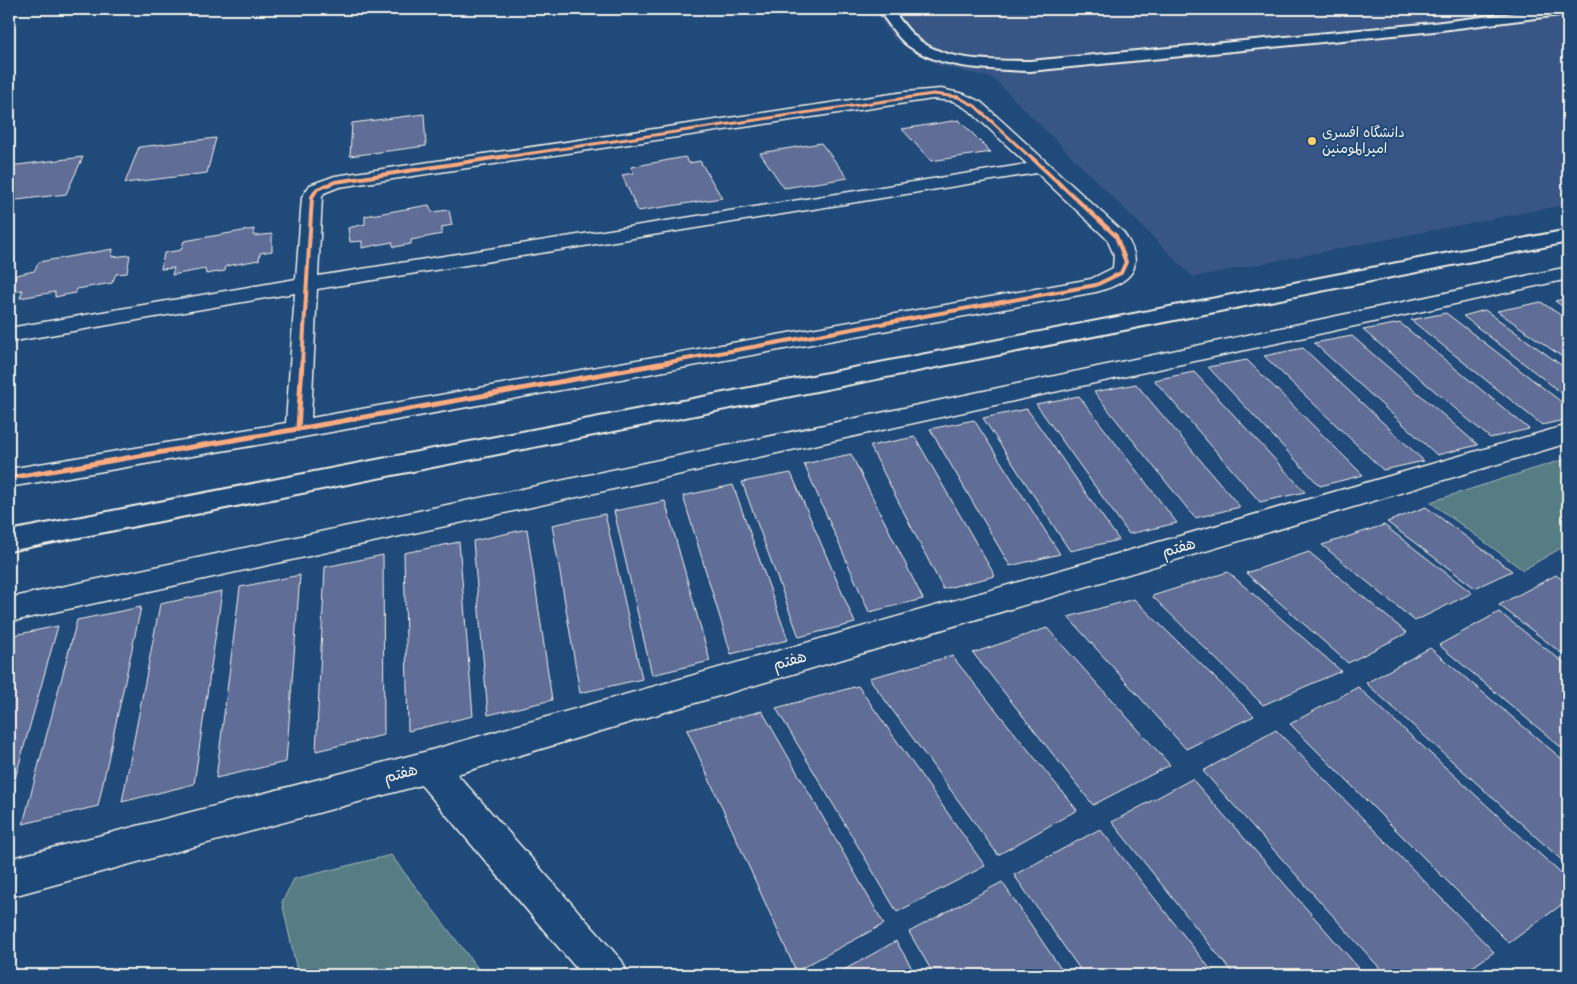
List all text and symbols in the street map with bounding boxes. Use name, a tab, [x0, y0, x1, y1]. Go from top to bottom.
place label: دانشگاه افسری امیرالمومنین	[1322, 124, 1405, 158]
marker: دانشگاه افسری امیرالمومنین	[1306, 135, 1318, 147]
street label: هفتم	[1160, 533, 1199, 564]
street label: هفتم	[771, 646, 810, 677]
street label: هفتم	[382, 759, 421, 790]

